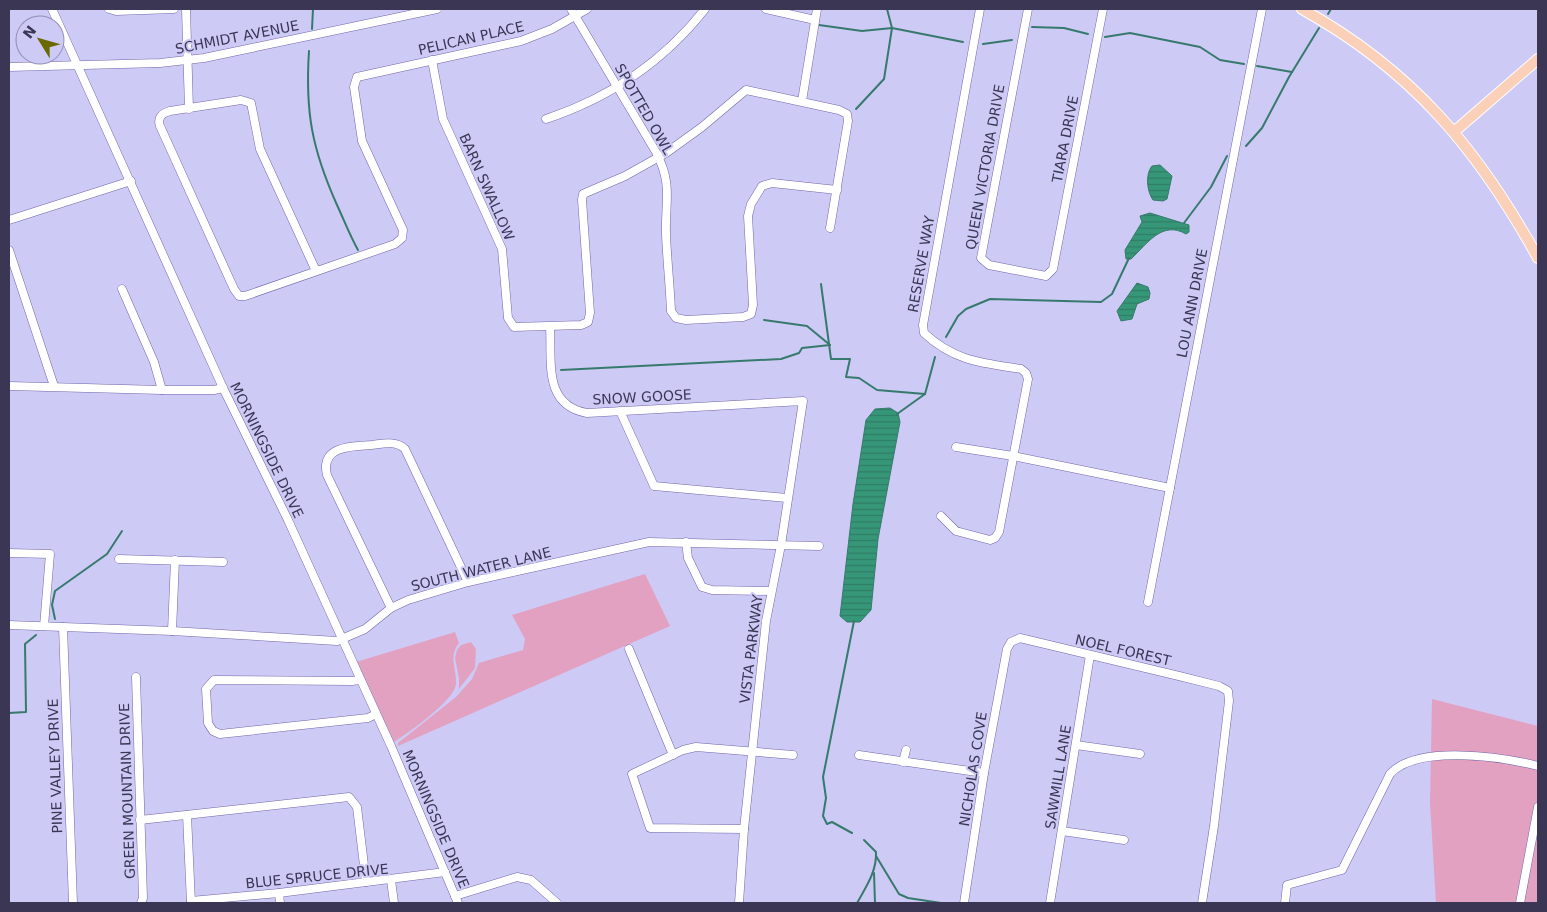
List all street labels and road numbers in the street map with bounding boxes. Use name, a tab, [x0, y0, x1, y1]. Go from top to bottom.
street label: SCHMIDT AVENUE	[174, 17, 300, 57]
street label: PELICAN PLACE	[417, 18, 525, 58]
street label: SPOTTED OWL	[612, 61, 677, 157]
street label: QUEEN VICTORIA DRIVE	[963, 83, 1007, 251]
street label: TIARA DRIVE	[1049, 94, 1081, 185]
street label: BARN SWALLOW	[456, 131, 518, 243]
street label: RESERVE WAY	[905, 214, 937, 314]
street label: LOU ANN DRIVE	[1174, 247, 1210, 359]
street label: MORNINGSIDE DRIVE	[227, 380, 307, 520]
street label: SNOW GOOSE	[592, 386, 692, 408]
street label: SOUTH WATER LANE	[409, 544, 553, 594]
street label: VISTA PARKWAY	[736, 593, 766, 704]
street label: NOEL FOREST	[1074, 631, 1173, 669]
street label: PINE VALLEY DRIVE	[45, 698, 65, 834]
street label: GREEN MOUNTAIN DRIVE	[116, 703, 138, 879]
street label: NICHOLAS COVE	[956, 710, 990, 828]
street label: SAWMILL LANE	[1042, 724, 1074, 830]
street label: MORNINGSIDE DRIVE	[400, 747, 472, 891]
street label: BLUE SPRUCE DRIVE	[245, 861, 389, 891]

